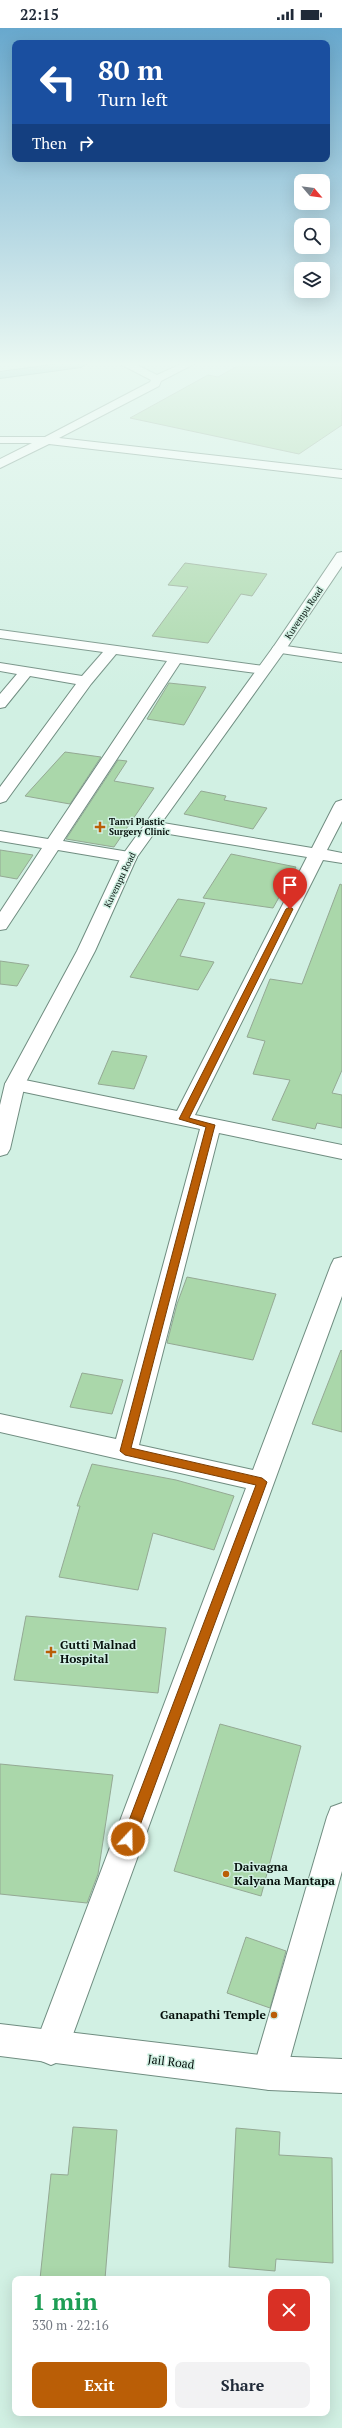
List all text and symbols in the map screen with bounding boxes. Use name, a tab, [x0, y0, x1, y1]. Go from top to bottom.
text: 22:15	[20, 4, 59, 24]
text: 80 m	[98, 51, 163, 88]
icon: left	[32, 56, 84, 108]
text: Turn left	[98, 87, 168, 111]
icon: right	[75, 132, 97, 154]
text: Then	[32, 133, 67, 153]
north arrow	[294, 174, 330, 210]
map controls	[294, 174, 330, 298]
button: search	[294, 218, 330, 254]
button: layers	[294, 262, 330, 298]
street label: Kuvempu Road	[282, 585, 326, 641]
place label: Tanvi Plastic Surgery Clinic	[109, 816, 170, 838]
marker: Tanvi Plastic Surgery Clinic	[94, 821, 106, 833]
street label: Kuvempu Road	[101, 850, 139, 910]
pin	[273, 868, 307, 909]
icon: arrive	[279, 874, 301, 896]
place label: Gutti Malnad Hospital	[60, 1637, 137, 1666]
marker: Gutti Malnad Hospital	[45, 1646, 57, 1658]
position arrow	[107, 1818, 149, 1860]
place label: Daivagna Kalyana Mantapa	[234, 1859, 335, 1888]
marker: Daivagna Kalyana Mantapa	[221, 1869, 231, 1879]
place label: Ganapathi Temple	[160, 2007, 267, 2022]
marker: Ganapathi Temple	[269, 2010, 279, 2020]
street label: Jail Road	[147, 2051, 196, 2072]
text: 1 min	[32, 2285, 98, 2317]
button: close	[268, 2289, 310, 2331]
text: 330 m · 22:16	[32, 2316, 109, 2334]
button: Exit	[32, 2362, 167, 2408]
button: Share	[175, 2362, 310, 2408]

